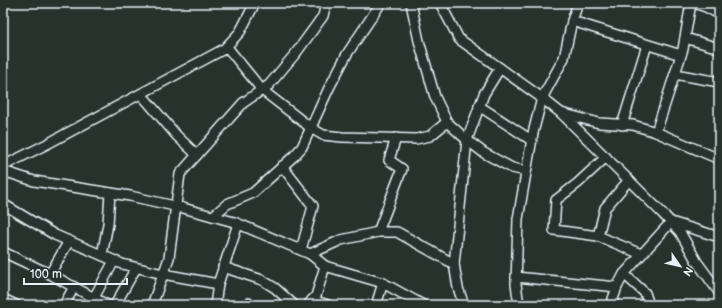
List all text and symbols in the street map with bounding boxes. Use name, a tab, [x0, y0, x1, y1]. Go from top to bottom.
north arrow	[660, 246, 700, 286]
scale bar	[24, 260, 127, 286]
text: N	[680, 264, 696, 278]
text: 100 m	[30, 267, 62, 282]

